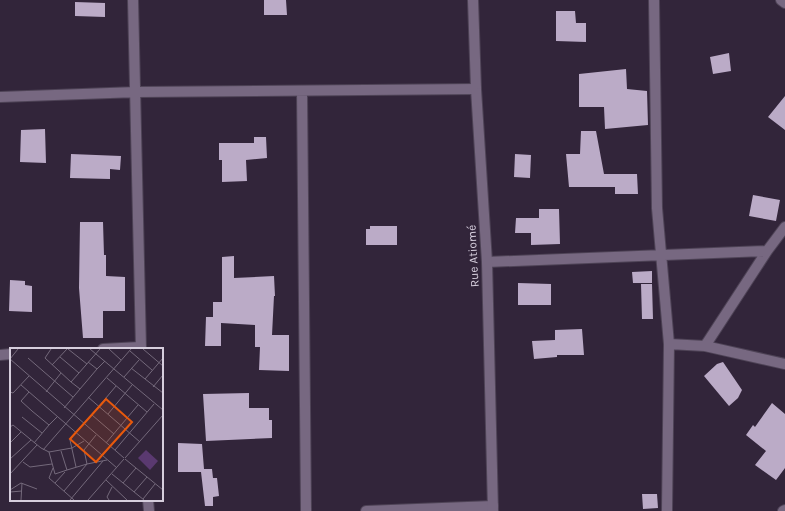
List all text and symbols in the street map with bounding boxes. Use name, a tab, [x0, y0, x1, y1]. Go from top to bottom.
street label: Rue Atiomé	[464, 224, 482, 288]
inset map	[10, 348, 163, 501]

